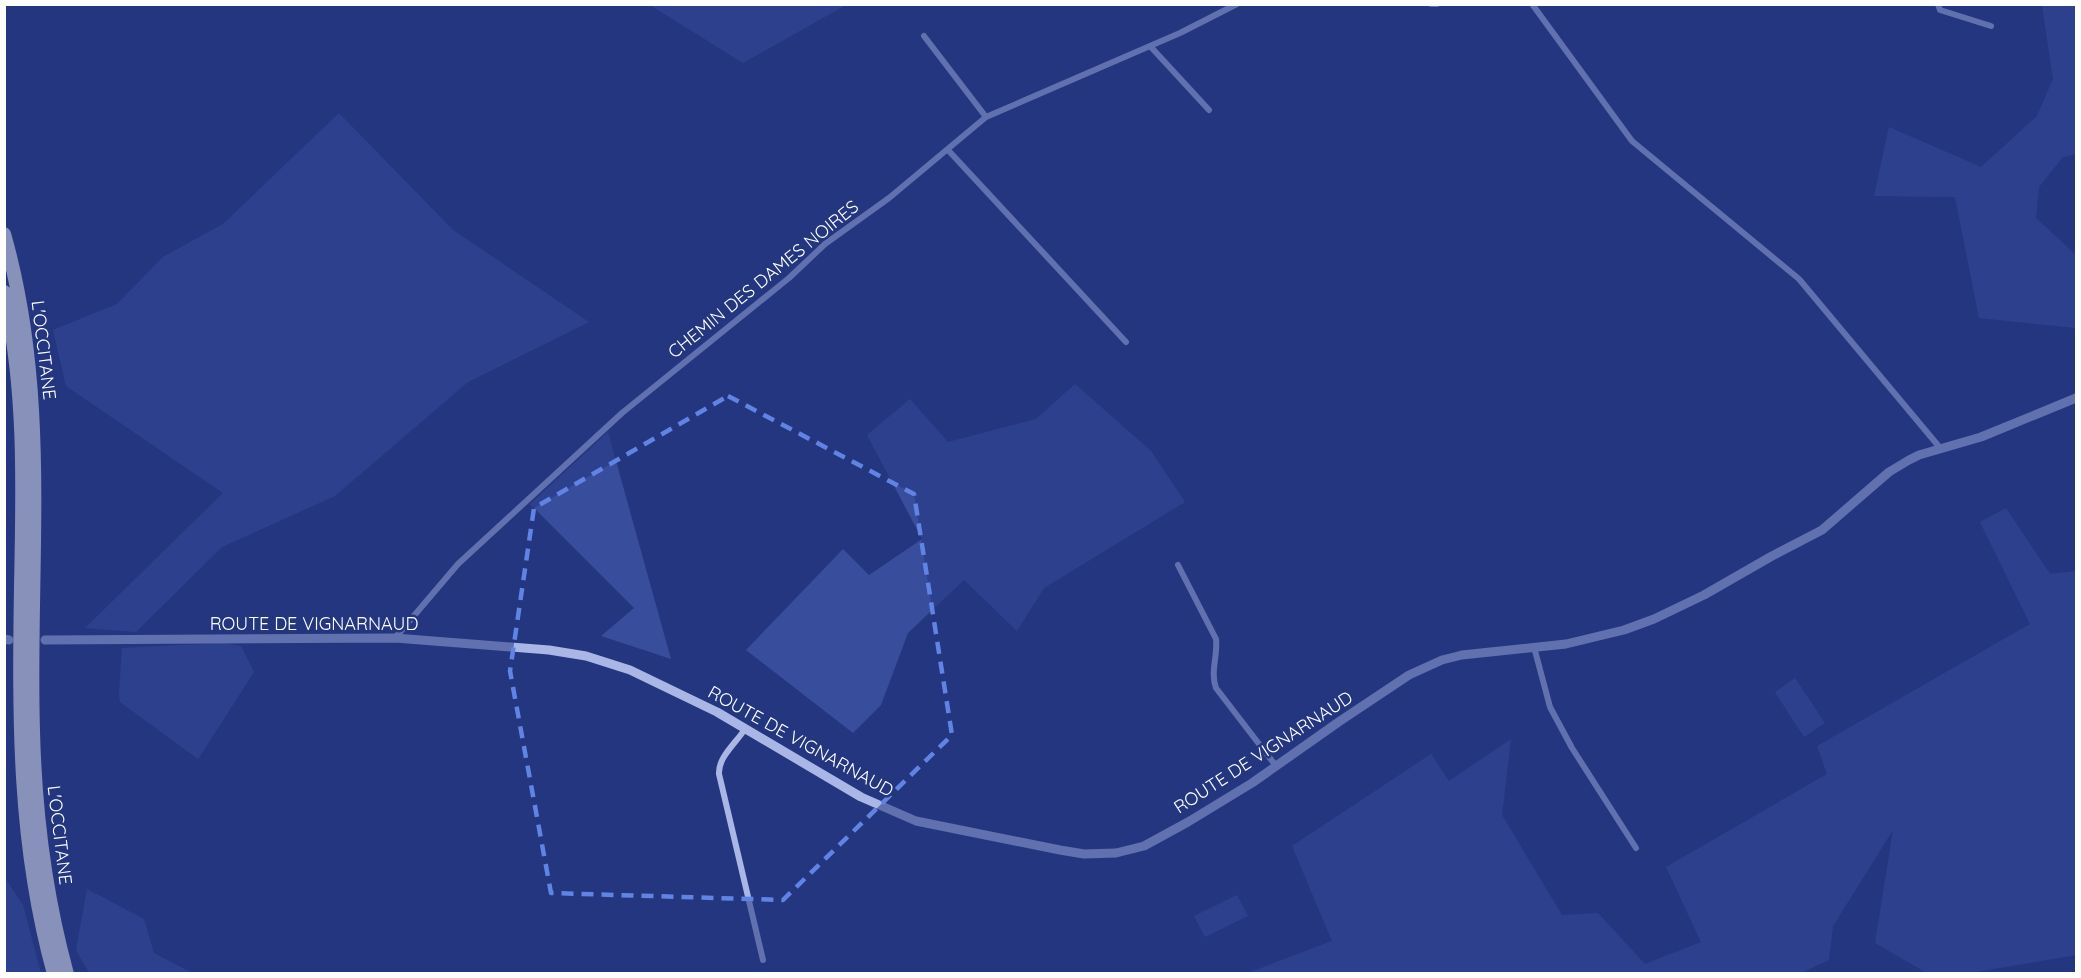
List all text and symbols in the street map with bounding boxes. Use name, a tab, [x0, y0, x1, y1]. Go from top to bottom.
street label: CHEMIN DES DAMES NOIRES	[663, 195, 863, 363]
street label: L'OCCITANE	[27, 299, 61, 401]
street label: ROUTE DE VIGNARNAUD	[210, 612, 418, 635]
street label: ROUTE DE VIGNARNAUD	[704, 680, 898, 802]
street label: ROUTE DE VIGNARNAUD	[1169, 685, 1357, 818]
street label: L'OCCITANE	[43, 784, 77, 886]

